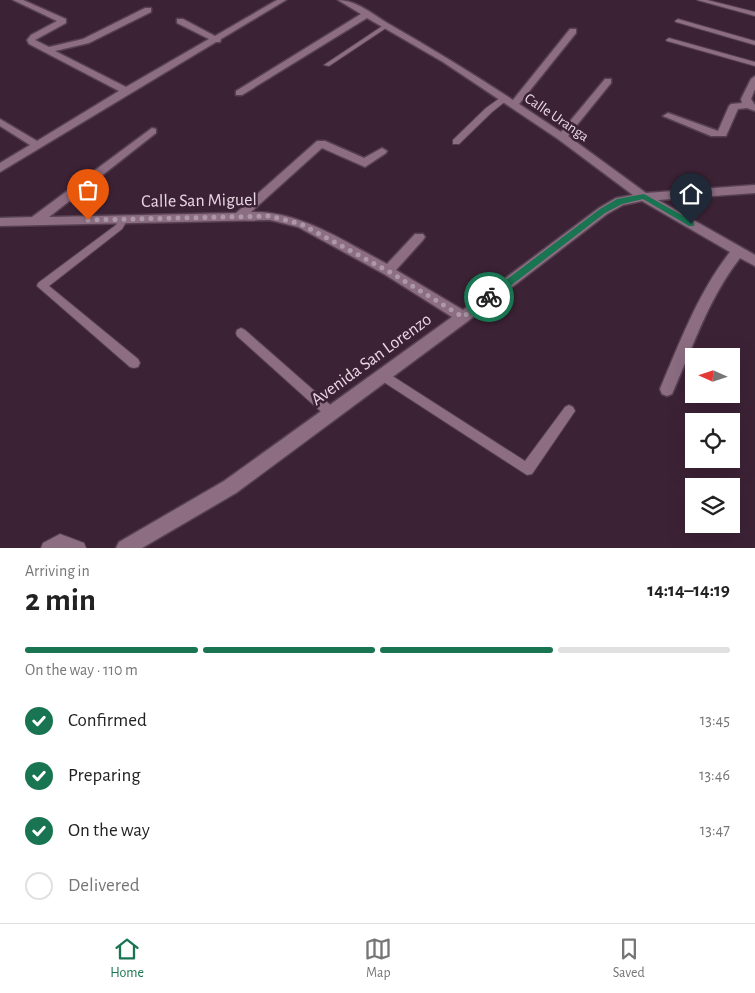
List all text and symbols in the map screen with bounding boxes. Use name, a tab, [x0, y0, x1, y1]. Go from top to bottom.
street label: Calle Uranga	[522, 91, 592, 144]
pin	[67, 169, 109, 220]
pin	[670, 173, 712, 224]
icon: bag	[74, 176, 102, 204]
icon: home	[677, 180, 705, 208]
street label: Calle San Miguel	[141, 191, 257, 211]
courier	[464, 272, 514, 322]
icon: bike	[475, 283, 503, 311]
street label: Avenida San Lorenzo	[308, 310, 435, 409]
north arrow	[685, 348, 740, 402]
map controls	[685, 348, 740, 533]
button: locate	[685, 413, 740, 468]
button: layers	[685, 478, 740, 533]
text: Arriving in	[25, 563, 90, 579]
text: 14:14–14:19	[647, 581, 730, 600]
text: 2 min	[25, 584, 96, 616]
text: On the way · 110 m	[25, 662, 138, 678]
icon: check	[25, 707, 53, 735]
text: Confirmed	[68, 711, 147, 730]
text: 13:45	[700, 712, 730, 728]
icon: check	[25, 762, 53, 790]
text: Preparing	[68, 766, 141, 785]
text: 13:46	[699, 767, 730, 783]
icon: check	[25, 817, 53, 845]
text: On the way	[68, 821, 150, 840]
text: 13:47	[700, 822, 730, 838]
text: Delivered	[68, 876, 140, 895]
tab: Home	[110, 935, 144, 982]
tab: Map	[364, 935, 392, 982]
tab: Saved	[613, 935, 645, 982]

